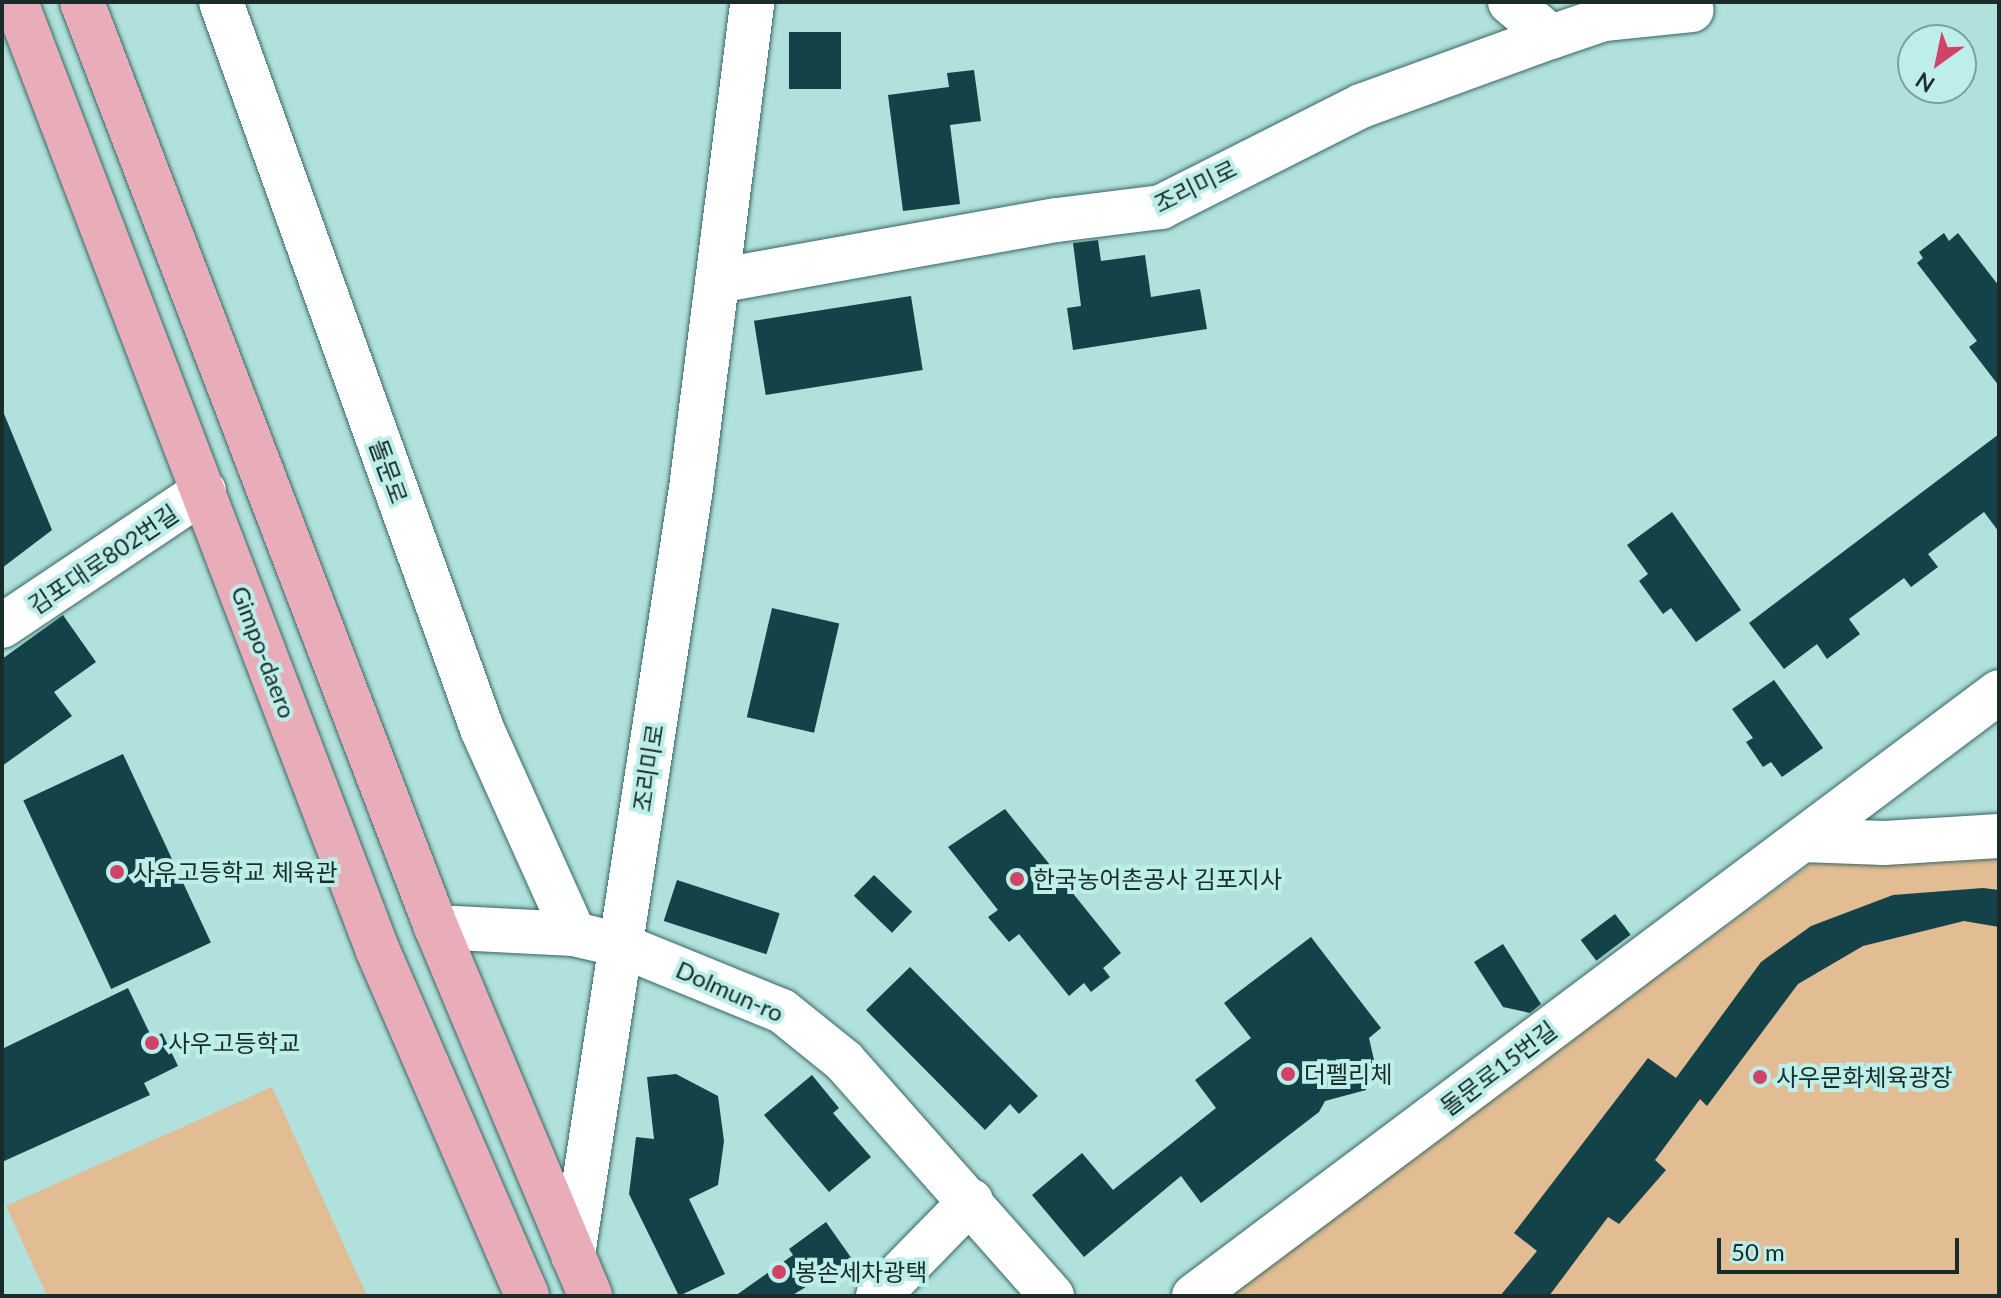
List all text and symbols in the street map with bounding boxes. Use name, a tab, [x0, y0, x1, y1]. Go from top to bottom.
north arrow	[1897, 24, 1977, 104]
text: N	[1910, 67, 1939, 99]
street label: 조리미로	[1149, 154, 1241, 218]
street label: 돌문로	[364, 435, 414, 507]
street label: 김포대로802번길	[23, 498, 183, 620]
street label: Gimpo-daero	[226, 582, 302, 722]
street label: 조리미로	[627, 722, 669, 814]
place label: 사우고등학교 체육관	[133, 858, 338, 886]
marker: 사우고등학교 체육관	[108, 863, 126, 881]
place label: 한국농어촌공사 김포지사	[1033, 865, 1282, 893]
marker: 한국농어촌공사 김포지사	[1008, 870, 1026, 888]
street label: Dolmun-ro	[672, 955, 788, 1027]
street label: 돌문로15번길	[1434, 1015, 1562, 1121]
place label: 사우고등학교	[168, 1029, 300, 1057]
marker: 사우고등학교	[143, 1034, 161, 1052]
place label: 더펠리체	[1304, 1060, 1392, 1088]
place label: 사우문화체육광장	[1776, 1063, 1953, 1091]
marker: 더펠리체	[1279, 1065, 1297, 1083]
marker: 사우문화체육광장	[1751, 1068, 1769, 1086]
scale bar	[1721, 1222, 1963, 1272]
text: 50 m	[1731, 1237, 1785, 1266]
place label: 봉손세차광택	[795, 1258, 927, 1286]
marker: 봉손세차광택	[770, 1263, 788, 1281]

